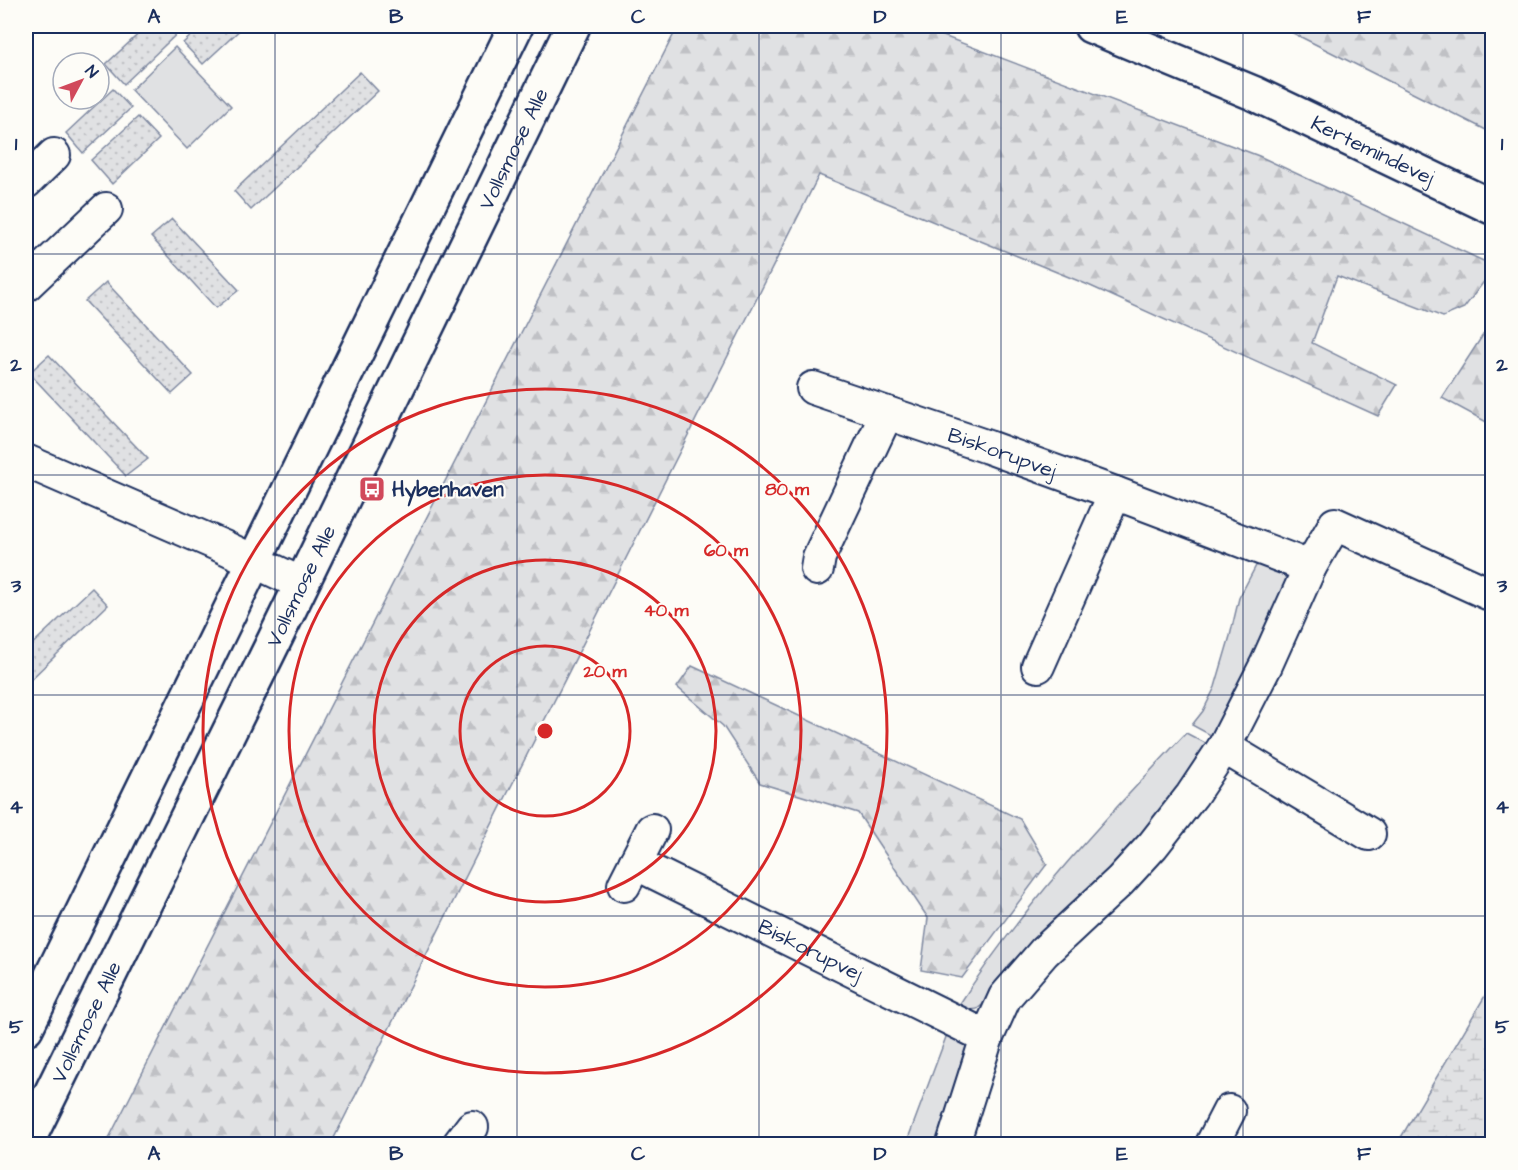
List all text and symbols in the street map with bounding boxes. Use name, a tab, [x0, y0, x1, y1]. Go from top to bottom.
text: A	[148, 3, 161, 31]
text: B	[389, 3, 404, 31]
text: C	[631, 3, 646, 31]
text: D	[874, 3, 887, 31]
text: E	[1116, 3, 1128, 31]
text: F	[1357, 3, 1372, 31]
north arrow	[51, 51, 111, 111]
text: N	[80, 61, 103, 83]
street label: Vollsmose Alle	[472, 83, 556, 215]
street label: Kertemindevej	[1306, 109, 1439, 193]
text: 1	[15, 130, 18, 158]
text: 1	[1501, 130, 1504, 158]
text: 2	[9, 351, 22, 379]
text: 2	[1495, 351, 1508, 379]
street label: Biskorupvej	[944, 421, 1061, 486]
bus stop icon: Hybenhaven	[357, 474, 387, 504]
place label: Hybenhaven	[392, 475, 504, 507]
text: 80 m	[765, 477, 810, 502]
street label: Vollsmose Alle	[259, 520, 343, 652]
text: 60 m	[704, 538, 749, 563]
text: 3	[10, 572, 22, 600]
text: 3	[1496, 572, 1508, 600]
text: 40 m	[644, 598, 689, 623]
text: 20 m	[583, 659, 627, 684]
centre of rings	[535, 721, 555, 741]
text: 4	[9, 793, 23, 821]
text: 4	[1495, 793, 1509, 821]
street label: Biskorupvej	[753, 912, 868, 989]
street label: Vollsmose Alle	[44, 957, 129, 1088]
text: 5	[9, 1013, 24, 1041]
text: 5	[1495, 1013, 1510, 1041]
text: A	[148, 1140, 161, 1168]
text: B	[389, 1140, 404, 1168]
text: C	[631, 1140, 646, 1168]
text: D	[874, 1140, 887, 1168]
text: E	[1116, 1140, 1128, 1168]
text: F	[1357, 1140, 1372, 1168]

